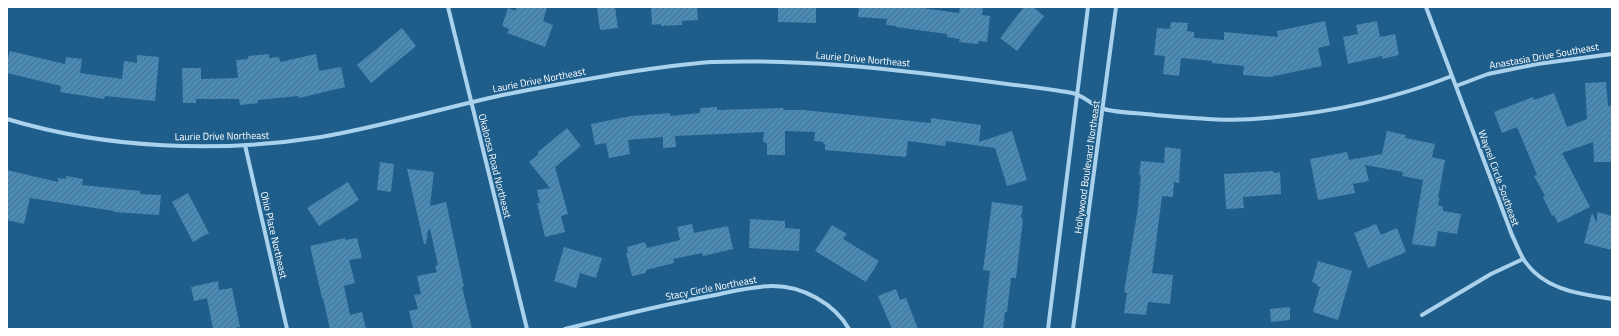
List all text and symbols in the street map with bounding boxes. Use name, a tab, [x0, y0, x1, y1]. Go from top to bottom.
street label: Anastasia Drive Southeast	[1488, 39, 1600, 73]
street label: Laurie Drive Northeast	[815, 47, 911, 71]
street label: Laurie Drive Northeast	[491, 64, 587, 96]
street label: Hollywood Boulevard Northeast	[1070, 99, 1104, 234]
street label: Okaloosa Road Northeast	[475, 112, 515, 220]
street label: Laurie Drive Northeast	[175, 128, 270, 144]
street label: Waynel Circle Southeast	[1475, 128, 1524, 229]
street label: Ohio Place Northeast	[257, 190, 291, 281]
street label: Stacy Circle Northeast	[664, 272, 758, 304]

